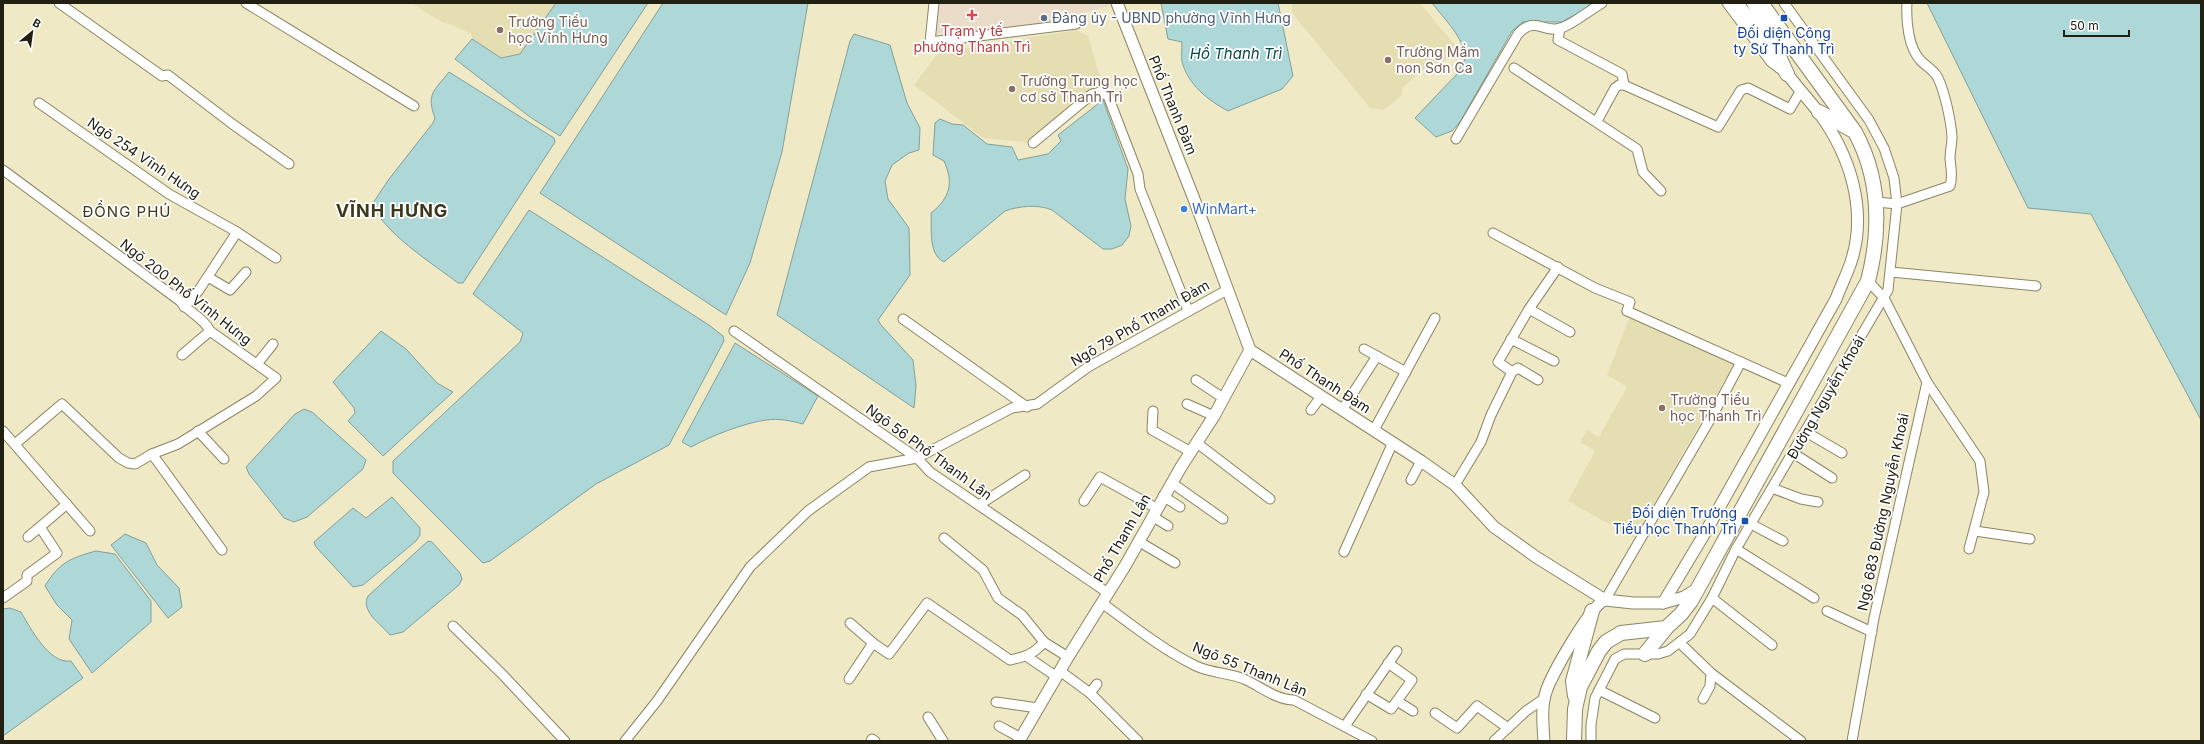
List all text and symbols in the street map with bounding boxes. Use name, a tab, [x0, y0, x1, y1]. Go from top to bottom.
marker: Trạm y tế phường Thanh Trì	[966, 9, 978, 21]
place label: Đảng ủy - UBND phường Vĩnh Hưng	[1052, 9, 1291, 26]
north arrow	[12, 12, 52, 52]
scale bar	[2064, 12, 2129, 38]
place label: Trường Tiểu học Vĩnh Hưng	[508, 13, 608, 46]
marker: Đảng ủy - UBND phường Vĩnh Hưng	[1039, 13, 1049, 23]
marker: Đối diện Công ty Sứ Thanh Trì	[1779, 13, 1789, 23]
text: B	[30, 15, 43, 31]
text: 50 m	[2070, 18, 2099, 33]
place label: Trạm y tế phường Thanh Trì	[914, 22, 1030, 55]
place label: Đối diện Công ty Sứ Thanh Trì	[1733, 24, 1835, 57]
marker: Trường Tiểu học Vĩnh Hưng	[495, 25, 505, 35]
place label: Trường Mầm non Sơn Ca	[1396, 43, 1480, 76]
water label: Hồ Thanh Trì	[1190, 44, 1283, 63]
street label: Phố Thanh Đàm	[1146, 53, 1201, 157]
marker: Trường Mầm non Sơn Ca	[1383, 55, 1393, 65]
place label: Trường Trung học cơ sở Thanh Trì	[1020, 72, 1138, 105]
marker: Trường Trung học cơ sở Thanh Trì	[1007, 84, 1017, 94]
street label: Ngõ 254 Vĩnh Hưng	[85, 113, 204, 202]
district label: ĐỒNG PHÚ	[83, 200, 171, 221]
district label: VĨNH HƯNG	[336, 200, 448, 221]
place label: WinMart+	[1192, 200, 1257, 217]
marker: WinMart+	[1179, 204, 1189, 214]
street label: Ngõ 200 Phố Vĩnh Hưng	[117, 235, 255, 348]
street label: Ngõ 79 Phố Thanh Đàm	[1067, 276, 1212, 369]
street label: Đường Nguyễn Khoái	[1783, 332, 1868, 462]
street label: Phố Thanh Đàm	[1276, 345, 1374, 416]
place label: Trường Tiểu học Thanh Trì	[1670, 391, 1761, 424]
street label: Ngõ 56 Phố Thanh Lân	[863, 400, 996, 503]
marker: Trường Tiểu học Thanh Trì	[1657, 403, 1667, 413]
street label: Ngõ 683 Đường Nguyễn Khoái	[1853, 411, 1912, 612]
street label: Phố Thanh Lân	[1089, 491, 1154, 585]
place label: Đối diện Trường Tiểu học Thanh Trì	[1613, 504, 1737, 537]
marker: Đối diện Trường Tiểu học Thanh Trì	[1740, 516, 1750, 526]
street label: Ngõ 55 Thanh Lân	[1190, 638, 1310, 699]

